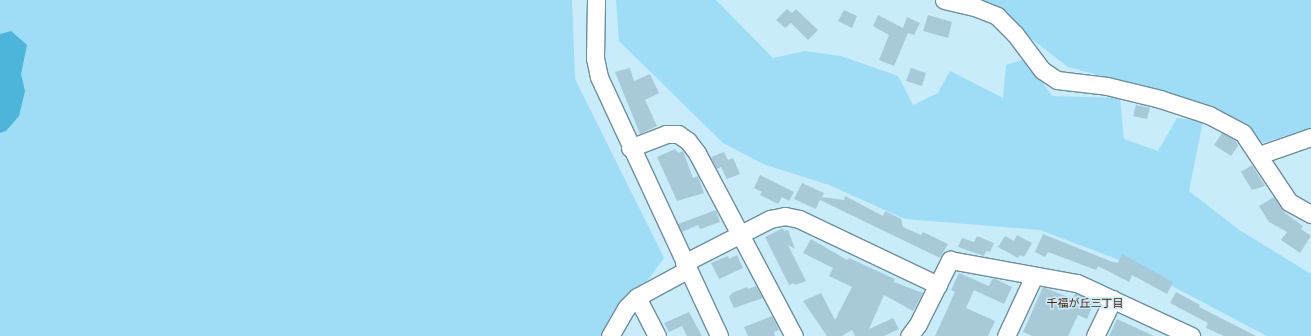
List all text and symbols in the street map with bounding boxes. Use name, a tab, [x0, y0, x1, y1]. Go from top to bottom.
district label: 千福が丘三丁目	[1047, 296, 1123, 310]

